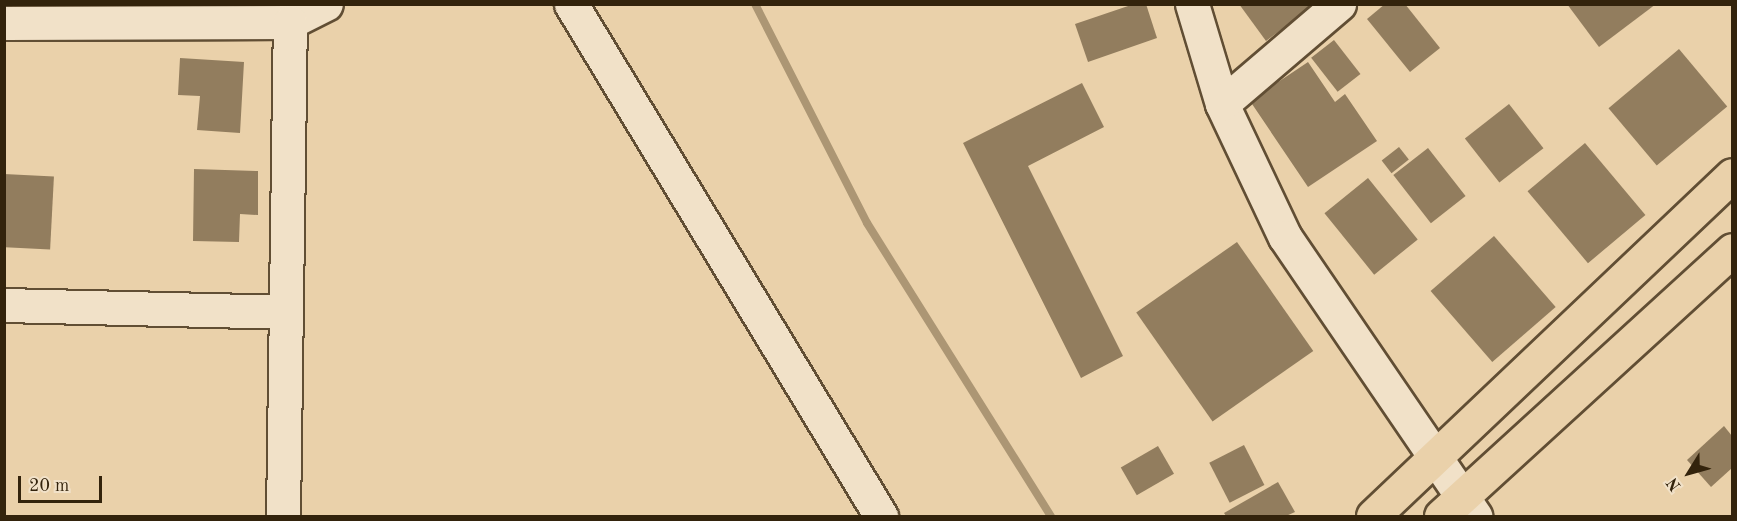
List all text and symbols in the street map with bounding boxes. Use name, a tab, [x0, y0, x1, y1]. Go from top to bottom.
north arrow	[1659, 443, 1719, 503]
scale bar	[21, 464, 105, 502]
text: N	[1665, 474, 1685, 494]
text: 20 m	[29, 477, 69, 495]

